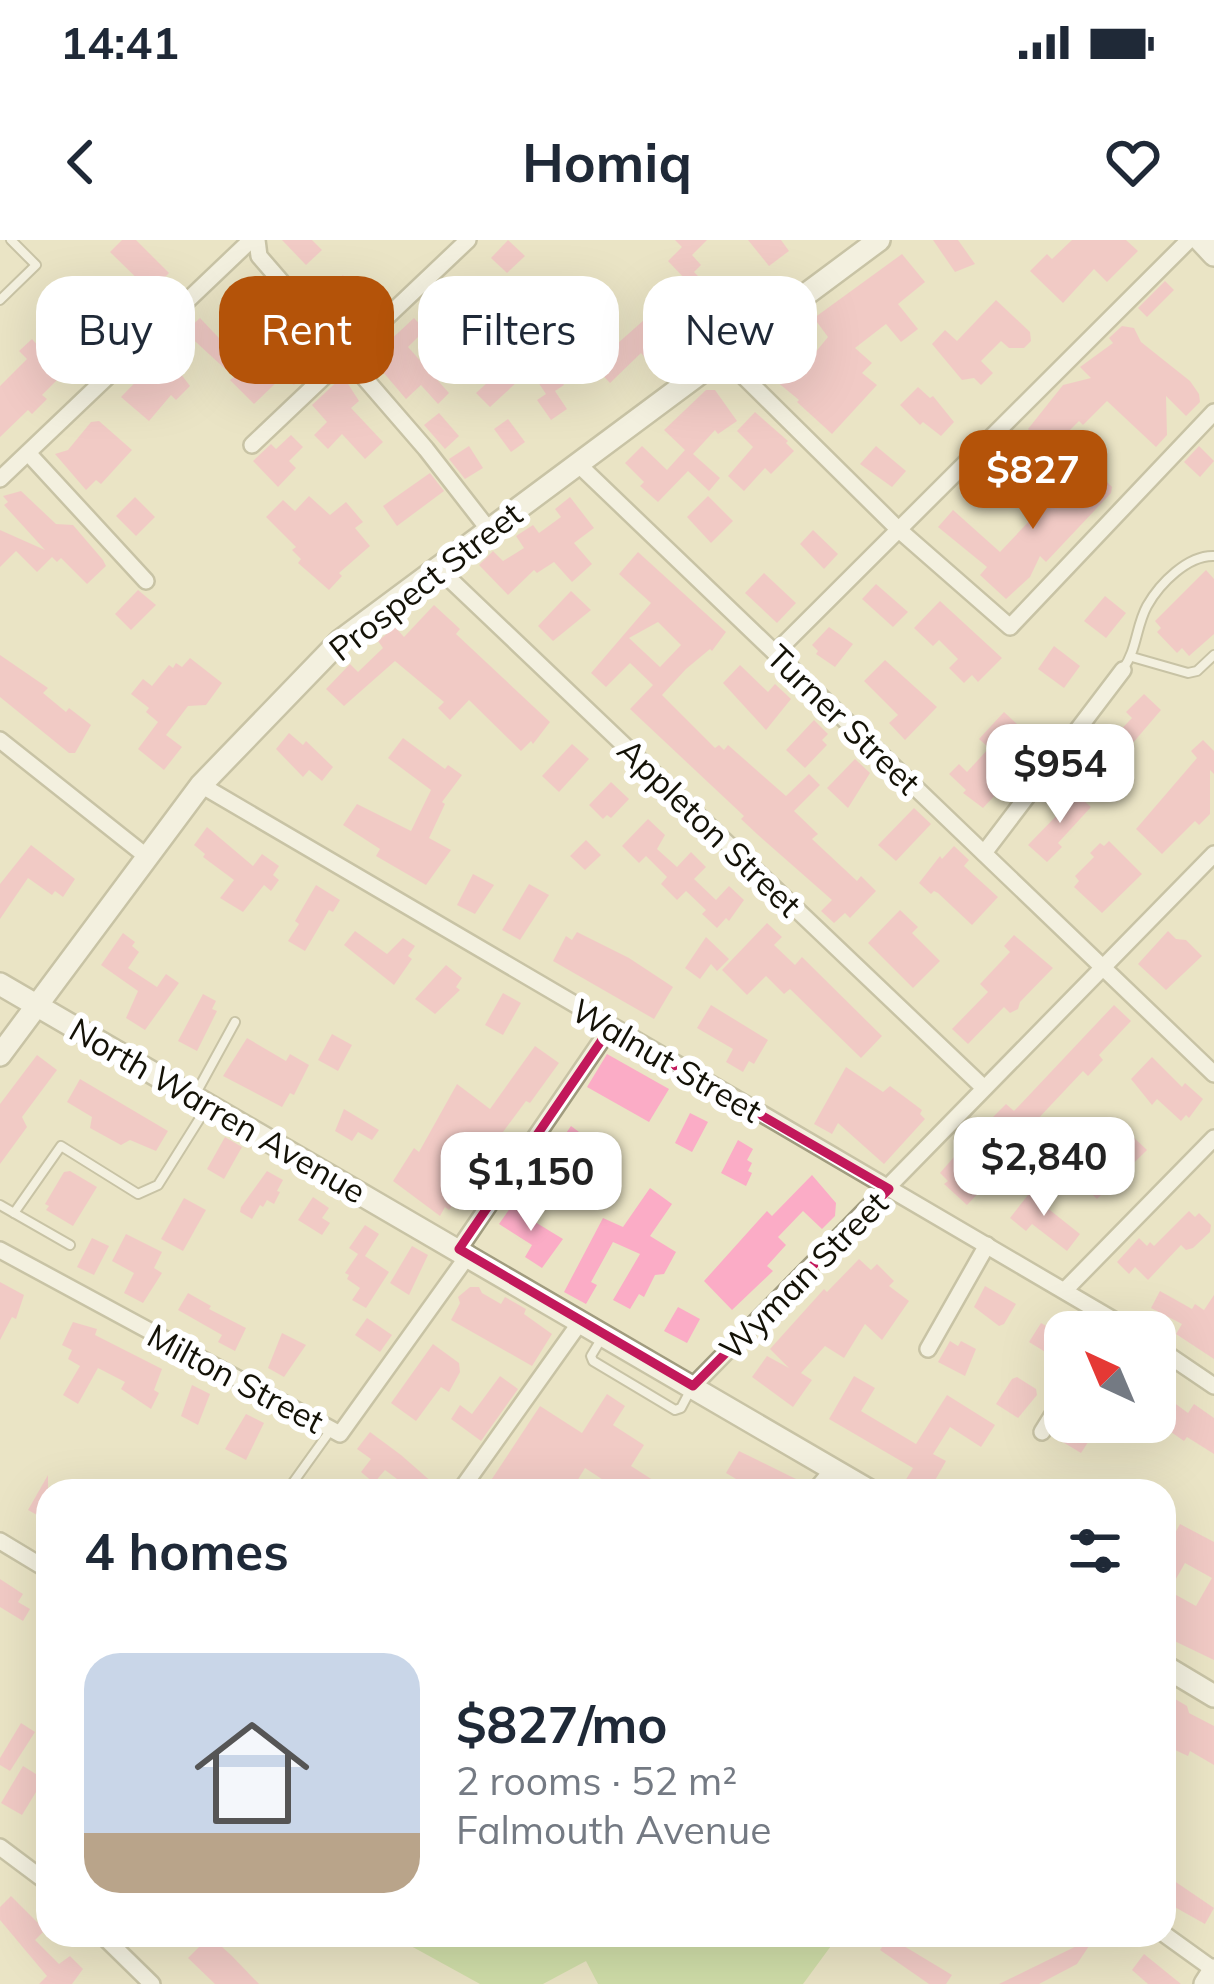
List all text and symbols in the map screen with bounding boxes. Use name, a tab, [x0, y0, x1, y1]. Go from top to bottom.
text: 14:41	[60, 14, 179, 70]
text: Homiq	[522, 128, 692, 196]
icon: back	[48, 129, 114, 195]
icon: heart	[1100, 129, 1166, 195]
chip: Buy	[36, 276, 195, 384]
chip: Rent	[219, 276, 394, 384]
chip: Filters	[418, 276, 619, 384]
chip: New	[643, 276, 817, 384]
pin: $827	[962, 430, 1104, 532]
text: $827	[986, 444, 1080, 493]
street label: Prospect Street	[320, 493, 530, 669]
street label: Turner Street	[759, 636, 929, 802]
pin: $954	[989, 724, 1131, 826]
street label: Appleton Street	[610, 729, 810, 925]
text: $954	[1013, 738, 1107, 787]
street label: Walnut Street	[565, 989, 769, 1131]
street label: North Warren Avenue	[63, 1008, 373, 1212]
pin: $2,840	[946, 1117, 1142, 1219]
text: $2,840	[981, 1131, 1107, 1180]
pin: $1,150	[433, 1132, 629, 1234]
text: $1,150	[468, 1146, 594, 1195]
street label: Wyman Street	[710, 1182, 896, 1368]
north arrow	[1044, 1311, 1176, 1443]
map controls	[1044, 1311, 1176, 1443]
street label: Milton Street	[141, 1314, 331, 1442]
icon: filters	[1062, 1518, 1128, 1584]
text: 4 homes	[84, 1519, 289, 1583]
text: $827/mo	[456, 1692, 668, 1756]
icon: home	[180, 1701, 324, 1845]
text: 2 rooms · 52 m²	[456, 1756, 737, 1805]
text: Falmouth Avenue	[456, 1805, 771, 1854]

